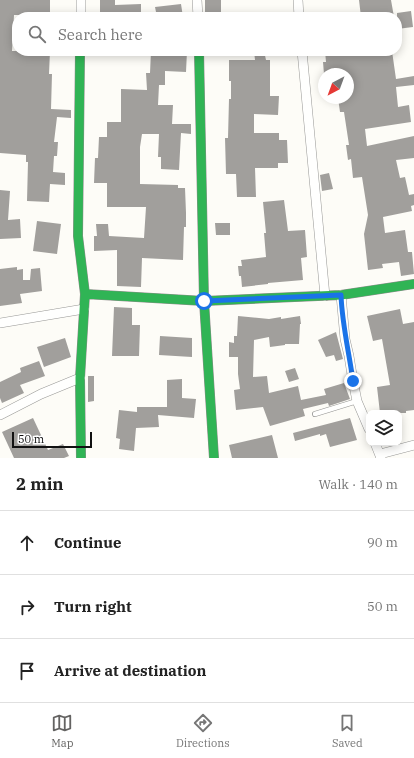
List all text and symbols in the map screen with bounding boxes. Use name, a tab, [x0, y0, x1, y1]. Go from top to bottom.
search box	[12, 12, 402, 56]
icon: search	[26, 23, 48, 45]
text: Search here	[58, 25, 143, 44]
north arrow	[318, 68, 354, 104]
route start	[195, 292, 213, 310]
route end	[344, 372, 362, 390]
map controls	[366, 410, 402, 446]
button: layers	[366, 410, 402, 446]
scale bar	[12, 430, 92, 449]
text: 50 m	[18, 432, 44, 446]
text: 2 min	[16, 473, 64, 495]
text: Walk · 140 m	[319, 476, 398, 493]
icon: ahead	[16, 532, 38, 554]
text: Continue	[54, 533, 121, 552]
text: 90 m	[367, 534, 398, 551]
icon: right	[16, 596, 38, 618]
text: Turn right	[54, 597, 132, 616]
text: 50 m	[367, 598, 398, 615]
icon: arrive	[16, 660, 38, 682]
text: Arrive at destination	[54, 661, 206, 680]
tab: Map	[51, 712, 74, 750]
tab: Directions	[176, 712, 230, 750]
tab: Saved	[332, 712, 363, 750]

